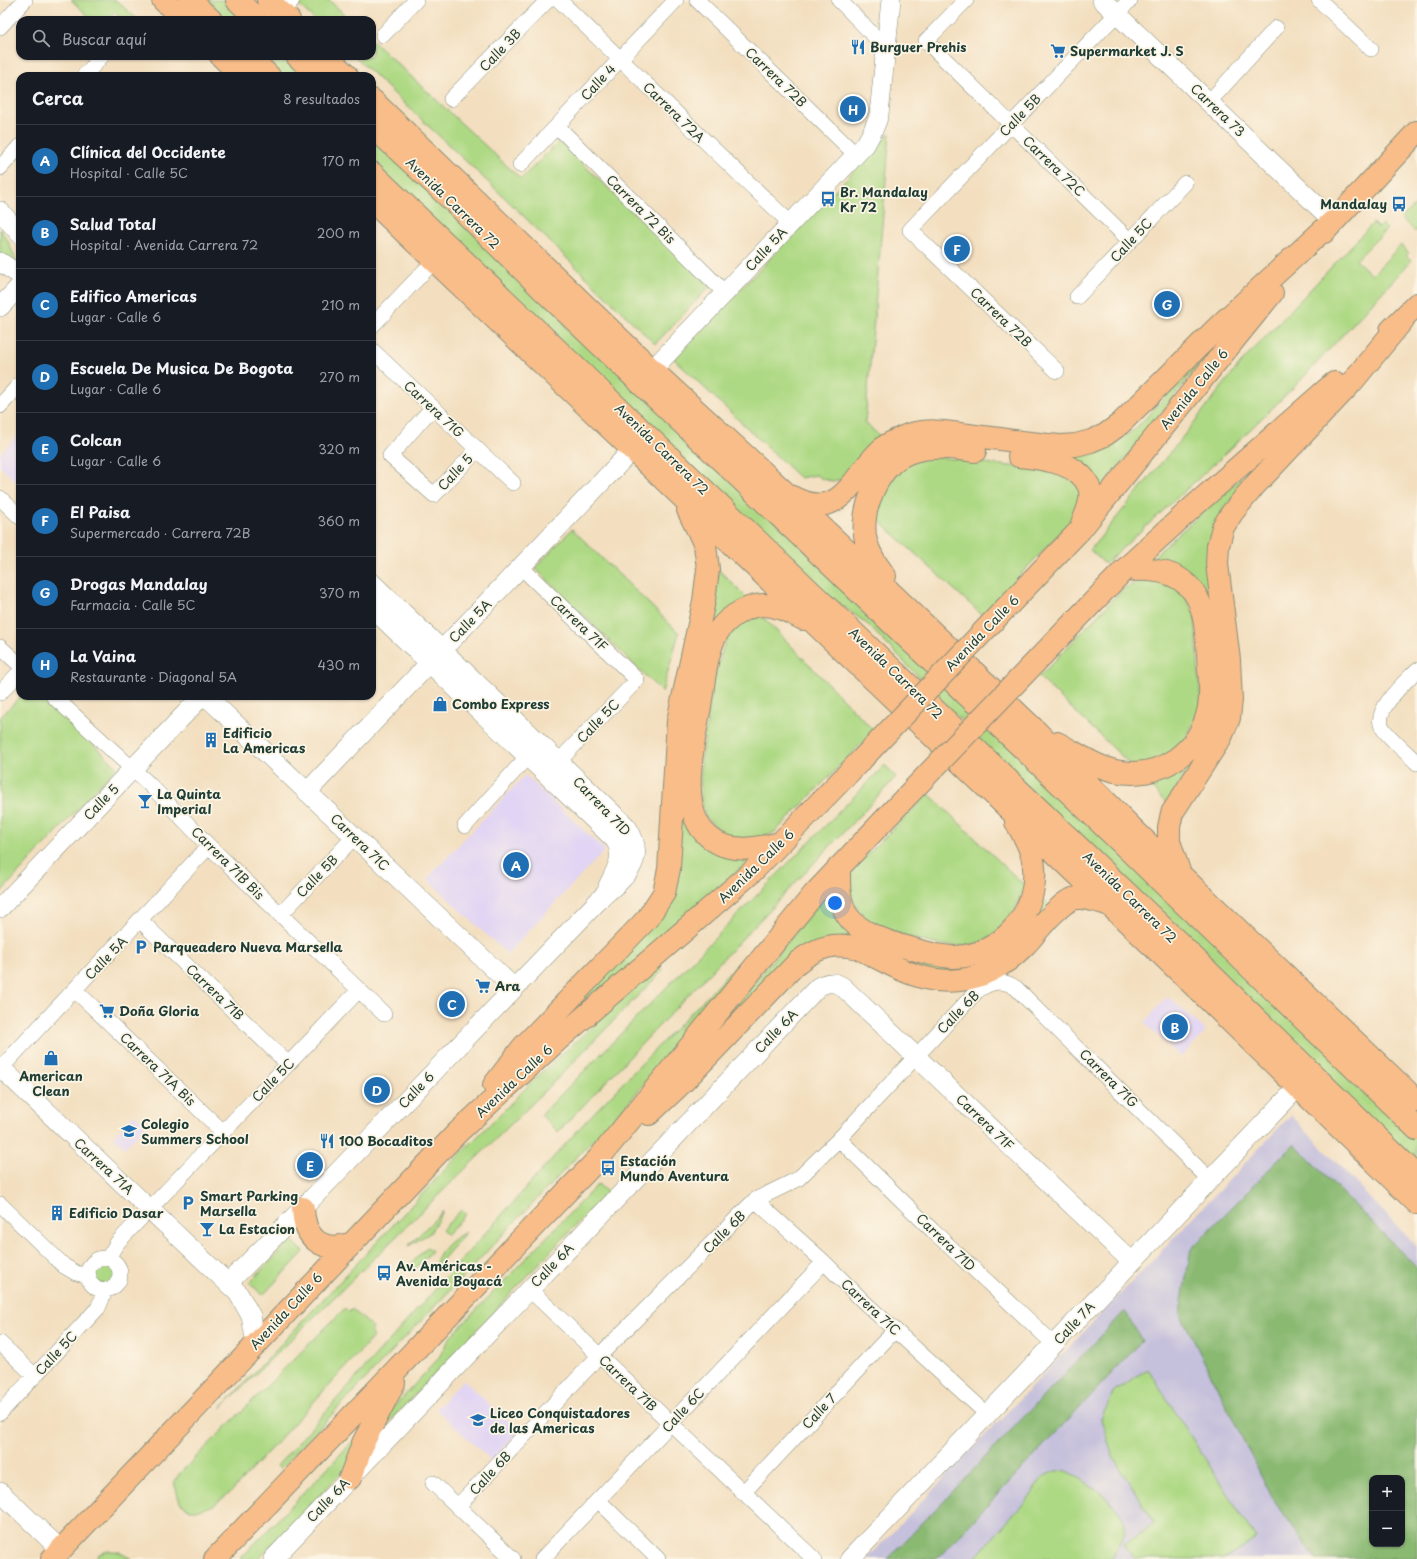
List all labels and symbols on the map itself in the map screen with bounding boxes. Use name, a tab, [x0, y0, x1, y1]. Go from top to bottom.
street label: Calle 3B	[474, 24, 525, 75]
place label: Burguer Prehis	[870, 37, 966, 56]
restaurant icon: Burguer Prehis	[849, 38, 867, 56]
place label: Supermarket J. S	[1070, 41, 1184, 60]
street label: Carrera 72B	[741, 42, 811, 111]
supermarket icon: Supermarket J. S	[1049, 42, 1067, 60]
street label: Calle 4	[576, 59, 620, 104]
street label: Carrera 72A	[639, 77, 710, 146]
street label: Carrera 73	[1187, 79, 1250, 141]
street label: Calle 5B	[995, 89, 1045, 140]
pin: H	[840, 94, 866, 124]
street label: Carrera 72C	[1019, 131, 1090, 200]
street label: Avenida Carrera 72	[402, 153, 505, 253]
street label: Carrera 72 Bis	[602, 170, 680, 248]
place label: Br. Mandalay Kr 72	[840, 182, 928, 216]
bus stop icon: Br. Mandalay Kr 72	[819, 190, 837, 208]
place label: Mandalay	[1320, 194, 1387, 213]
bus stop icon: Mandalay	[1390, 195, 1408, 213]
street label: Calle 5C	[1105, 213, 1156, 266]
street label: Calle 5A	[740, 222, 791, 275]
pin: F	[944, 234, 970, 264]
street label: Carrera 72B	[966, 282, 1036, 351]
pin: G	[1154, 289, 1180, 319]
street label: Avenida Calle 6	[1155, 344, 1232, 433]
street label: Carrera 71G	[400, 376, 469, 441]
street label: Avenida Carrera 72	[611, 399, 714, 499]
street label: Calle 5	[433, 449, 477, 494]
street label: Carrera 71F	[546, 590, 613, 655]
street label: Avenida Calle 6	[940, 590, 1023, 675]
street label: Calle 5A	[444, 595, 495, 647]
street label: Avenida Carrera 72	[845, 623, 948, 723]
place label: Combo Express	[452, 694, 550, 713]
shop icon: Combo Express	[431, 695, 449, 713]
street label: Calle 5C	[572, 695, 623, 747]
place label: Edificio La Americas	[223, 723, 305, 757]
building icon: Edificio La Americas	[202, 731, 220, 749]
street label: Carrera 71D	[569, 772, 636, 840]
street label: Calle 5	[79, 779, 123, 824]
place label: La Quinta Imperial	[157, 784, 221, 818]
bar icon: La Quinta Imperial	[136, 792, 154, 810]
street label: Carrera 71C	[327, 809, 394, 875]
street label: Carrera 71B Bis	[188, 822, 269, 904]
street label: Avenida Calle 6	[713, 824, 798, 907]
street label: Avenida Carrera 72	[1079, 847, 1182, 947]
street label: Calle 5B	[292, 850, 342, 901]
pin: A	[503, 850, 529, 880]
your location	[825, 893, 845, 913]
street label: Calle 5A	[80, 932, 131, 984]
place label: Parqueadero Nueva Marsella	[153, 937, 343, 956]
parking icon: Parqueadero Nueva Marsella	[132, 938, 150, 956]
street label: Carrera 71B	[182, 959, 249, 1024]
place label: Ara	[495, 976, 521, 995]
supermarket icon: Ara	[474, 977, 492, 995]
street label: Calle 6B	[932, 986, 983, 1037]
pin: C	[439, 989, 465, 1019]
place label: Doña Gloria	[119, 1001, 199, 1020]
supermarket icon: Doña Gloria	[98, 1002, 116, 1020]
street label: Calle 6A	[750, 1004, 802, 1057]
pin: B	[1162, 1012, 1188, 1042]
street label: Carrera 71A Bis	[116, 1027, 201, 1110]
street label: Avenida Calle 6	[471, 1040, 556, 1121]
street label: Carrera 71G	[1076, 1044, 1143, 1111]
shop icon: American Clean	[42, 1049, 60, 1067]
street label: Calle 5C	[247, 1054, 298, 1106]
place label: American Clean	[18, 1066, 83, 1100]
street label: Calle 6	[393, 1067, 438, 1112]
pin: D	[364, 1075, 390, 1105]
street label: Carrera 71F	[952, 1089, 1019, 1154]
place label: Colegio Summers School	[141, 1114, 249, 1148]
school or university icon: Colegio Summers School	[120, 1122, 138, 1140]
place label: 100 Bocaditos	[339, 1131, 433, 1150]
restaurant icon: 100 Bocaditos	[318, 1132, 336, 1150]
street label: Carrera 71A	[70, 1133, 139, 1198]
pin: E	[297, 1150, 323, 1180]
place label: Estación Mundo Aventura	[620, 1151, 729, 1185]
bus stop icon: Estación Mundo Aventura	[599, 1159, 617, 1177]
place label: Smart Parking Marsella	[200, 1186, 298, 1220]
parking icon: Smart Parking Marsella	[179, 1194, 197, 1212]
place label: Edificio Dasar	[69, 1203, 164, 1222]
building icon: Edificio Dasar	[48, 1204, 66, 1222]
street label: Calle 6B	[698, 1206, 749, 1257]
street label: Carrera 71D	[912, 1208, 980, 1275]
place label: La Estacion	[219, 1219, 295, 1238]
bar icon: La Estacion	[198, 1220, 216, 1238]
street label: Calle 6A	[526, 1238, 578, 1291]
place label: Av. Américas - Avenida Boyacá	[395, 1256, 502, 1290]
bus stop icon: Av. Américas - Avenida Boyacá	[375, 1264, 393, 1282]
street label: Avenida Calle 6	[245, 1268, 326, 1353]
street label: Carrera 71C	[837, 1274, 905, 1339]
street label: Calle 7A	[1049, 1297, 1099, 1348]
street label: Calle 5C	[30, 1326, 81, 1379]
street label: Carrera 71B	[595, 1350, 662, 1415]
street label: Calle 6C	[657, 1383, 708, 1436]
street label: Calle 7	[797, 1388, 841, 1433]
place label: Liceo Conquistadores de las Americas	[490, 1403, 630, 1437]
school or university icon: Liceo Conquistadores de las Americas	[469, 1411, 487, 1429]
street label: Calle 6B	[464, 1447, 515, 1499]
street label: Calle 6A	[302, 1473, 354, 1526]

